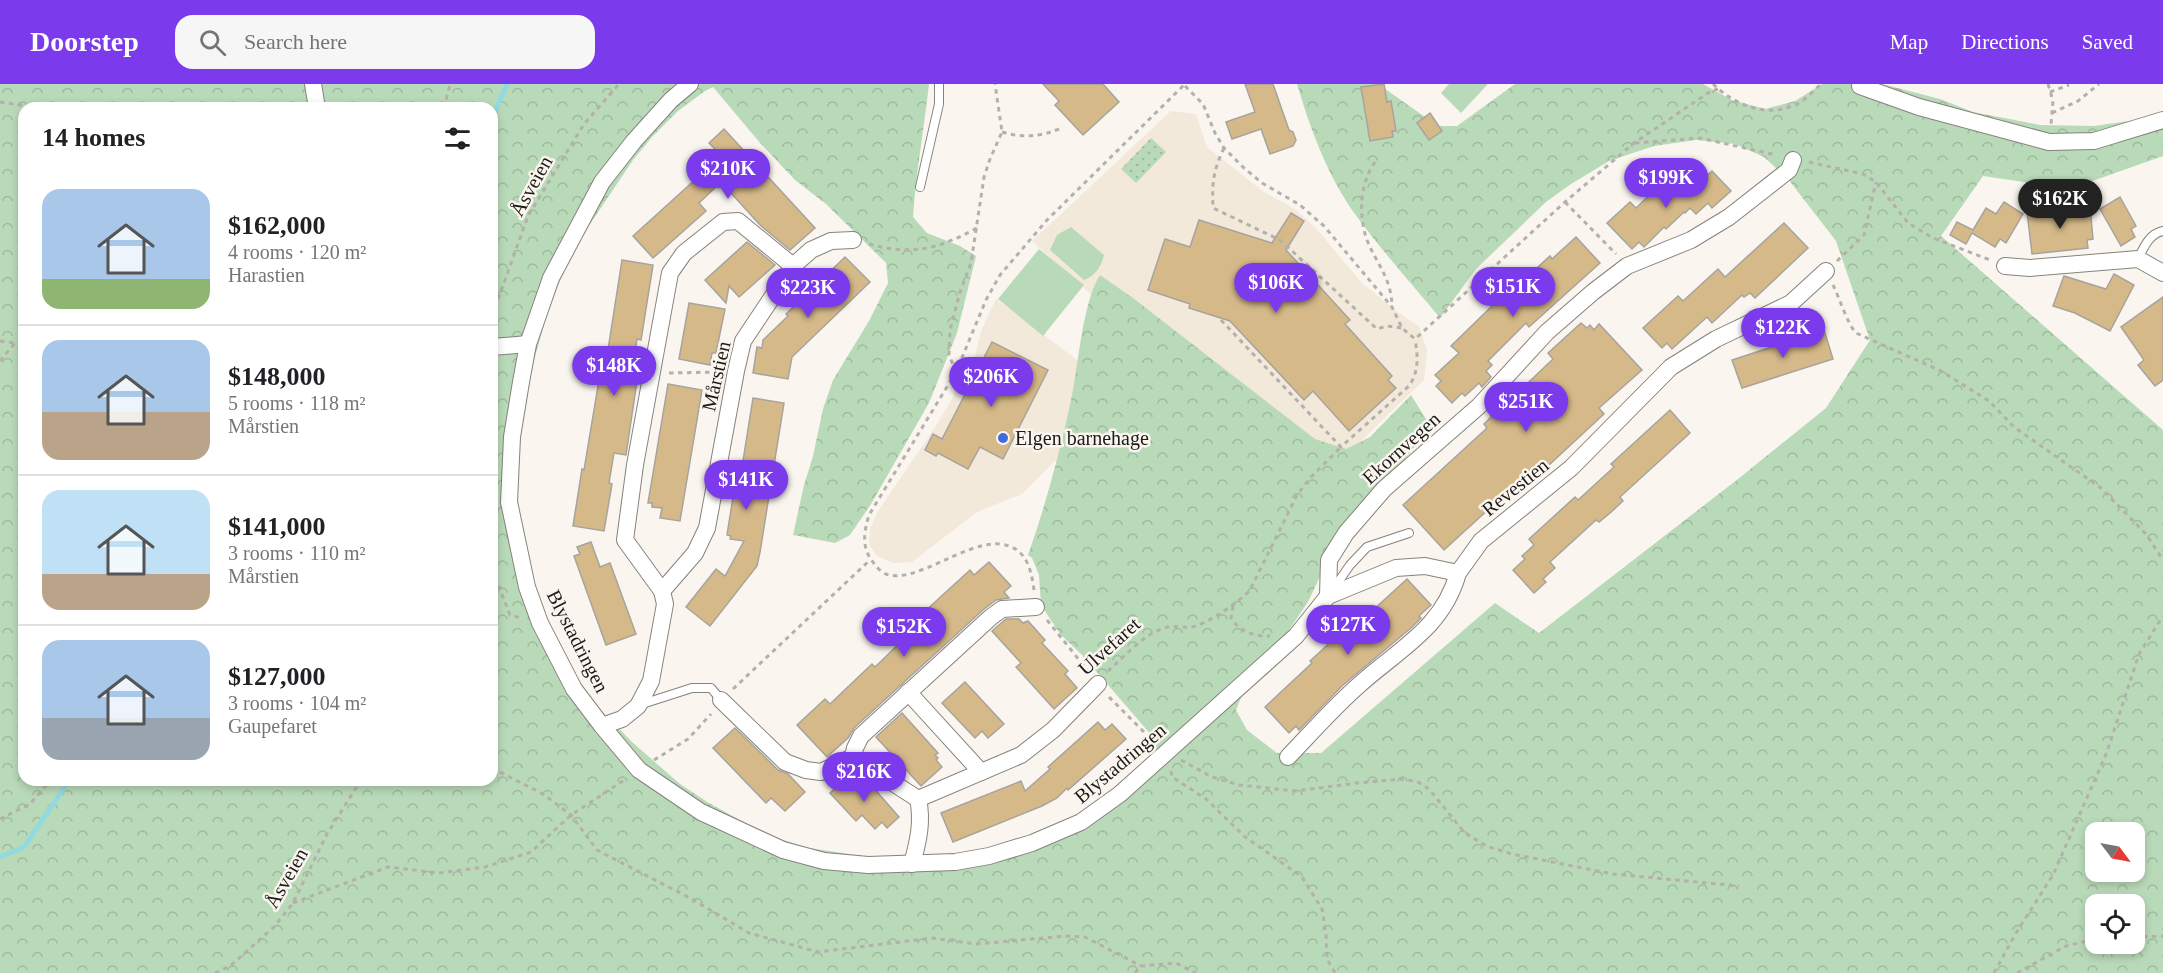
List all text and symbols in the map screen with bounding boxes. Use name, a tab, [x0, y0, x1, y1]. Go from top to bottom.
search box	[175, 15, 595, 69]
text: Doorstep	[30, 26, 139, 57]
icon: search	[196, 26, 229, 59]
text: Search here	[244, 29, 347, 54]
text: Map	[1890, 30, 1928, 54]
text: Directions	[1961, 30, 2049, 54]
text: Saved	[2082, 30, 2133, 54]
icon: filters	[441, 122, 474, 155]
text: 14 homes	[42, 123, 145, 152]
pin: $210K	[686, 149, 770, 200]
street label: Åsveien	[505, 152, 557, 220]
text: $210K	[700, 157, 756, 179]
pin: $199K	[1624, 158, 1708, 209]
text: $199K	[1638, 166, 1694, 188]
pin: $162K	[2018, 179, 2102, 230]
text: $162K	[2032, 187, 2088, 209]
text: $162,000	[228, 211, 326, 240]
icon: home	[90, 213, 162, 285]
text: 4 rooms · 120 m²	[228, 241, 366, 263]
pin: $106K	[1234, 263, 1318, 314]
text: Harastien	[228, 264, 305, 286]
pin: $151K	[1471, 267, 1555, 318]
pin: $223K	[766, 268, 850, 319]
text: $106K	[1248, 271, 1304, 293]
text: $151K	[1485, 275, 1541, 297]
text: $223K	[780, 276, 836, 298]
pin: $122K	[1741, 308, 1825, 359]
text: $122K	[1755, 316, 1811, 338]
street label: Mårstien	[697, 339, 735, 413]
pin: $148K	[572, 346, 656, 397]
text: $148K	[586, 354, 642, 376]
pin: $206K	[949, 357, 1033, 408]
text: $148,000	[228, 362, 326, 391]
icon: home	[90, 364, 162, 436]
text: $206K	[963, 365, 1019, 387]
pin: $251K	[1484, 382, 1568, 433]
text: $251K	[1498, 390, 1554, 412]
text: 5 rooms · 118 m²	[228, 392, 365, 414]
street label: Ekornvegen	[1358, 407, 1445, 489]
text: Mårstien	[228, 415, 299, 437]
place label: Elgen barnehage	[1015, 427, 1149, 450]
marker: Elgen barnehage	[996, 431, 1010, 445]
street label: Revestien	[1477, 454, 1553, 520]
pin: $141K	[704, 460, 788, 511]
text: $141K	[718, 468, 774, 490]
text: $141,000	[228, 512, 326, 541]
icon: home	[90, 514, 162, 586]
text: 3 rooms · 110 m²	[228, 542, 365, 564]
text: Mårstien	[228, 565, 299, 587]
street label: Blystadringen	[542, 586, 613, 696]
pin: $127K	[1306, 605, 1390, 656]
pin: $152K	[862, 607, 946, 658]
street label: Ulvefaret	[1074, 612, 1145, 679]
text: $127K	[1320, 613, 1376, 635]
text: $152K	[876, 615, 932, 637]
text: $127,000	[228, 662, 326, 691]
icon: home	[90, 664, 162, 736]
text: 3 rooms · 104 m²	[228, 692, 366, 714]
text: Gaupefaret	[228, 715, 317, 737]
street label: Blystadringen	[1070, 719, 1171, 808]
pin: $216K	[822, 752, 906, 803]
text: $216K	[836, 760, 892, 782]
north arrow	[2085, 822, 2145, 882]
map controls	[2085, 822, 2145, 954]
street label: Åsveien	[260, 844, 312, 912]
button: locate	[2085, 894, 2145, 954]

